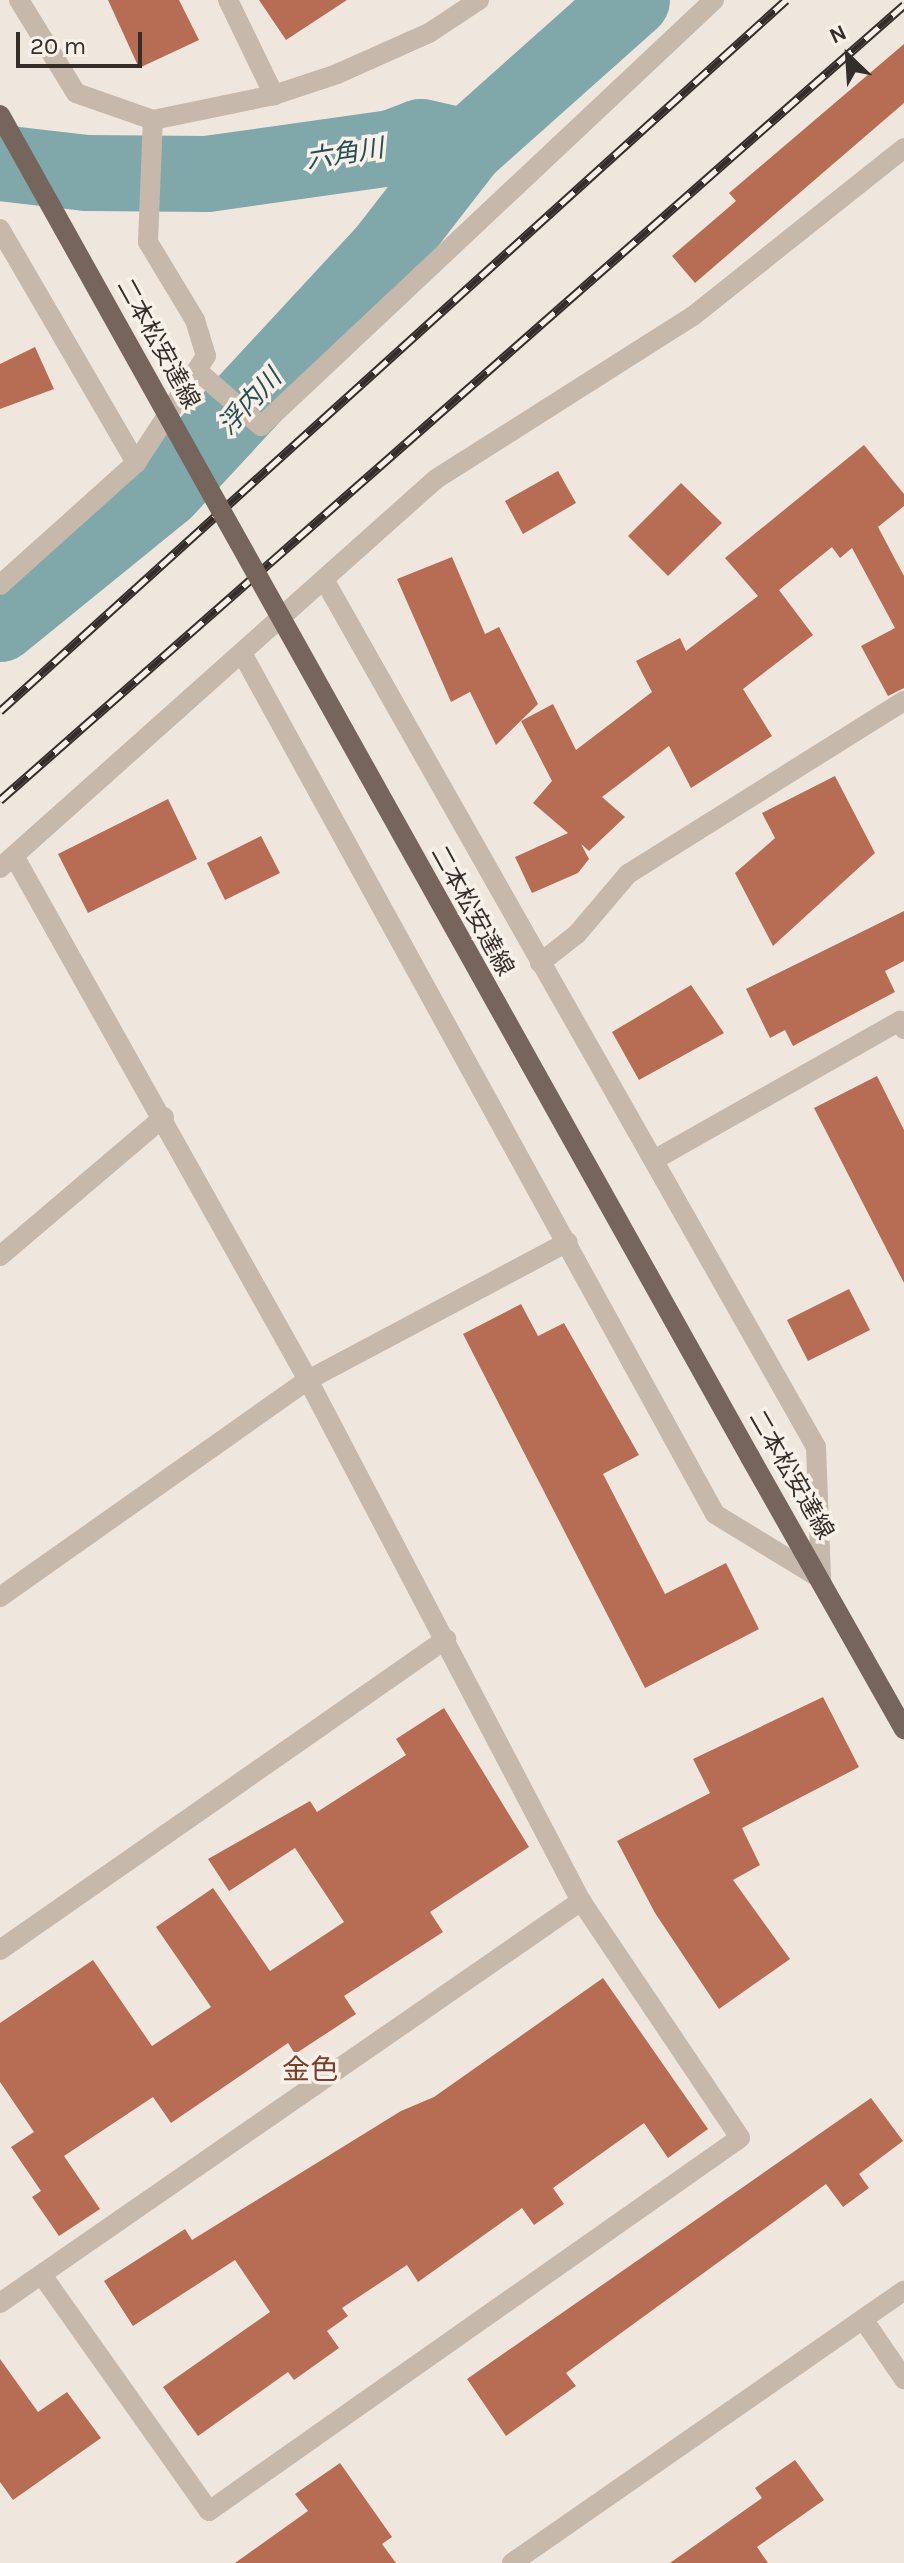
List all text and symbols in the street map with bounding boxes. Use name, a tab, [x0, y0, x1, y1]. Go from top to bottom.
scale bar	[20, 16, 146, 66]
north arrow	[808, 16, 888, 96]
text: N	[825, 19, 851, 49]
text: 20 m	[30, 32, 86, 60]
water label: 六角川	[304, 132, 386, 176]
street label: 二本松安達線	[110, 274, 206, 414]
water label: 浮内川	[212, 363, 288, 441]
street label: 二本松安達線	[424, 841, 520, 981]
street label: 二本松安達線	[743, 1405, 839, 1545]
district label: 金色	[282, 2053, 338, 2087]

